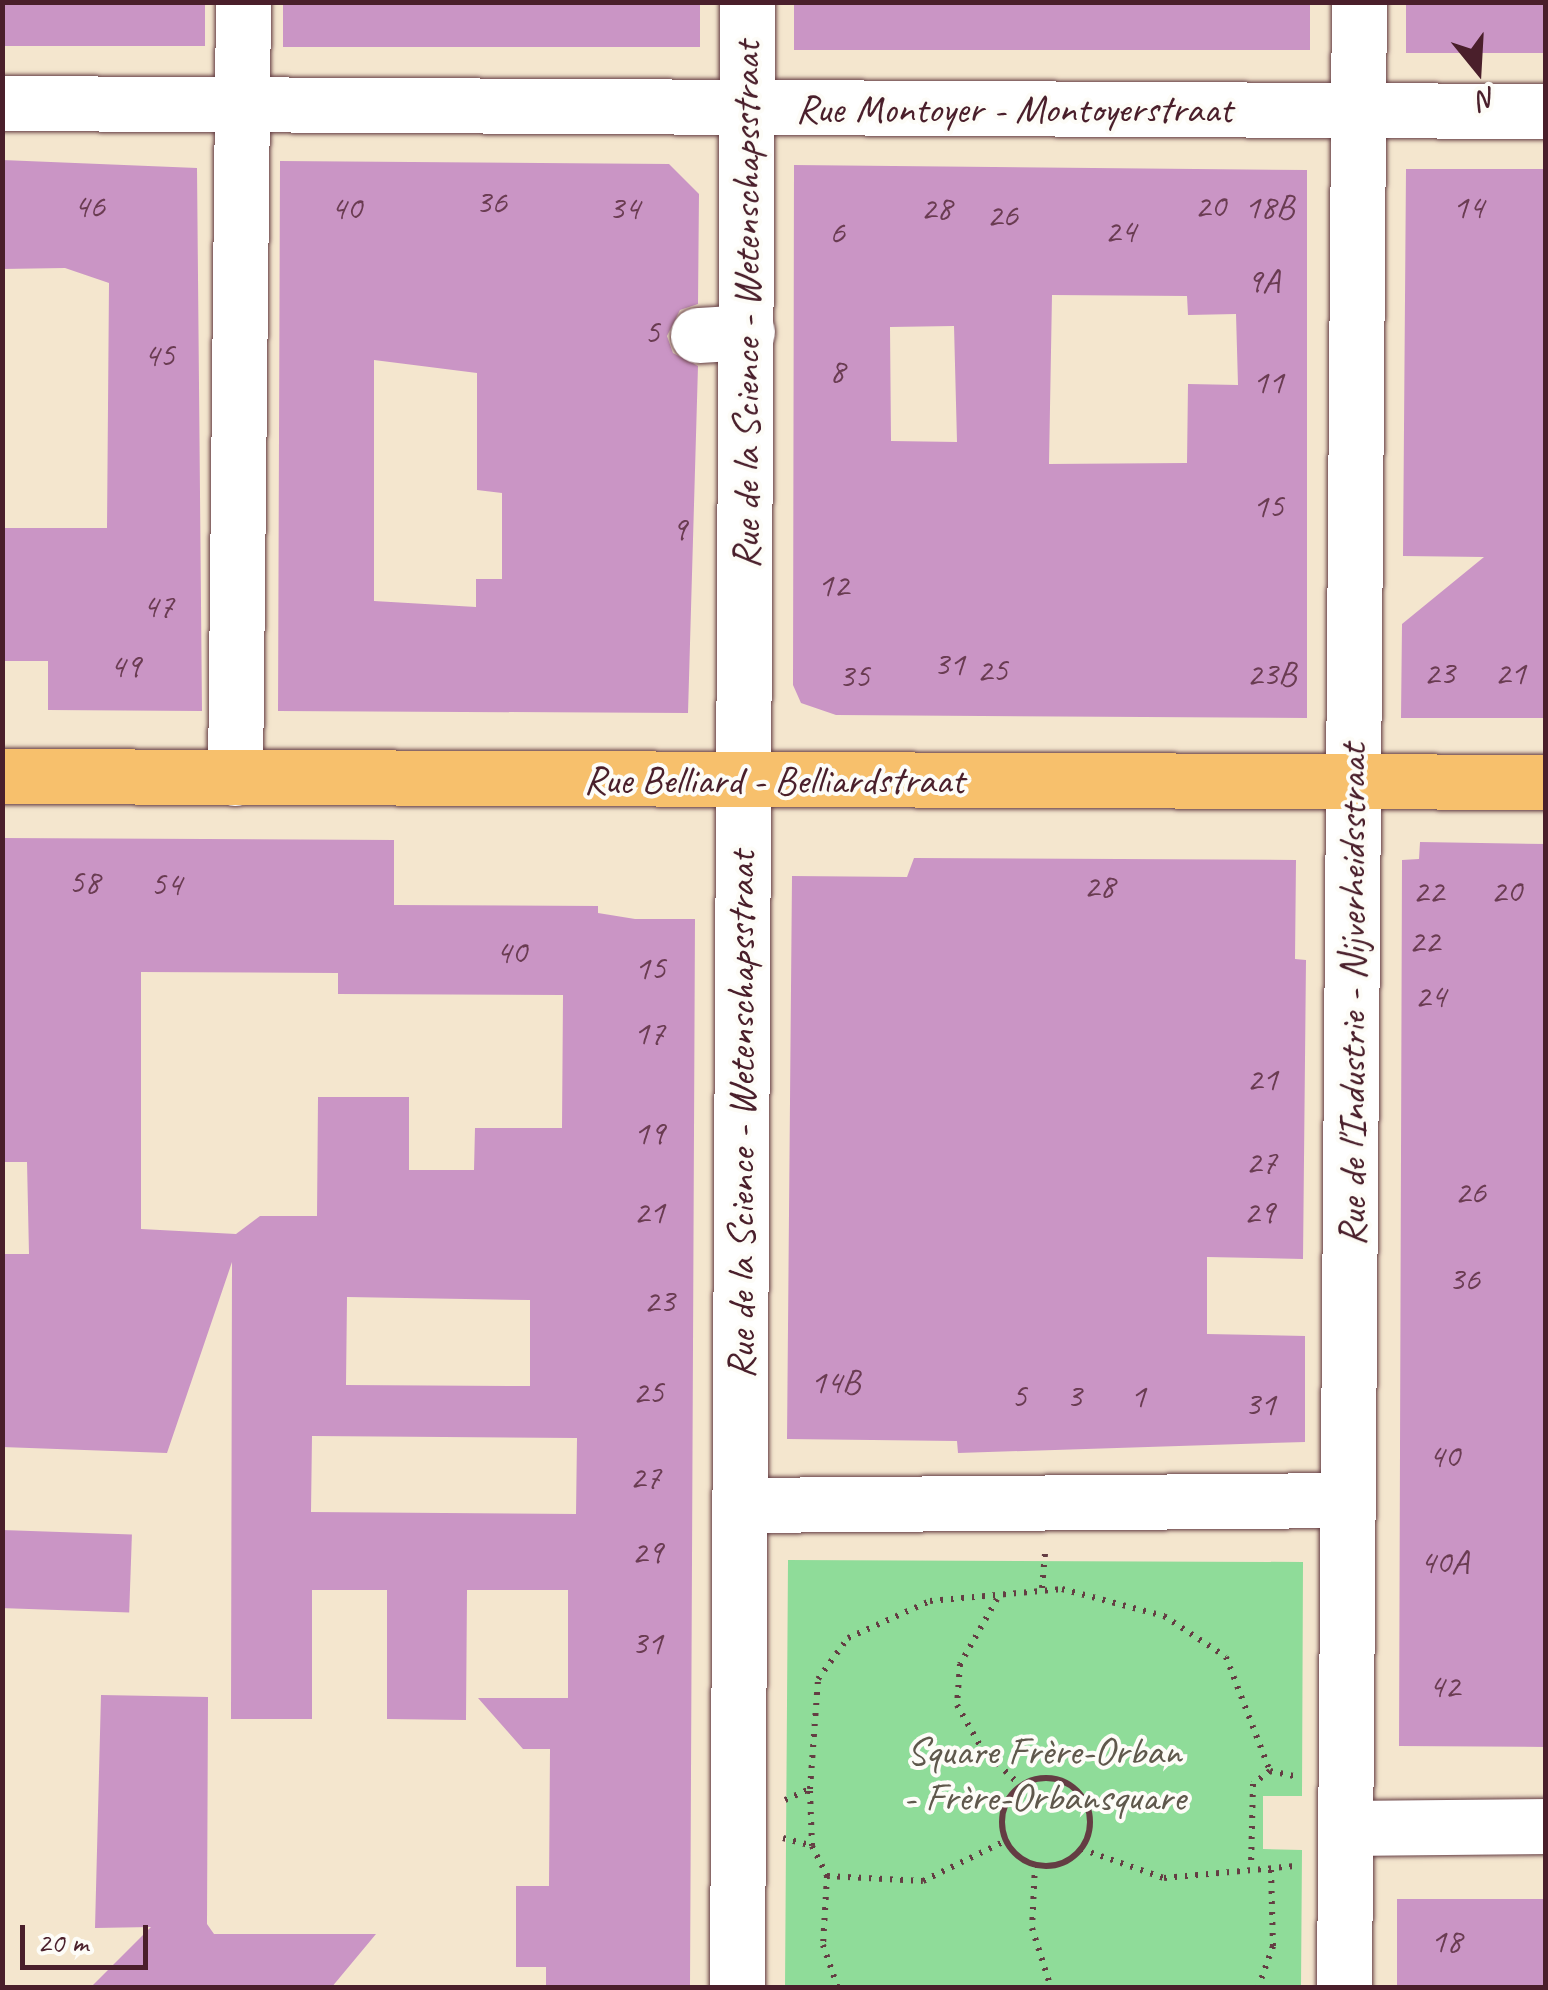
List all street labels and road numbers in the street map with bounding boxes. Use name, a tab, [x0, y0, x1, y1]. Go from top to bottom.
street label: Rue de la Science - Wetenschapsstraat	[722, 41, 770, 569]
street label: Rue Montoyer - Montoyerstraat	[796, 85, 1232, 133]
street label: Rue de l'Industrie - Nijverheidsstraat	[1328, 744, 1376, 1246]
street label: Rue Belliard - Belliardstraat	[583, 756, 965, 804]
street label: Rue de la Science - Wetenschapsstraat	[717, 851, 765, 1379]

